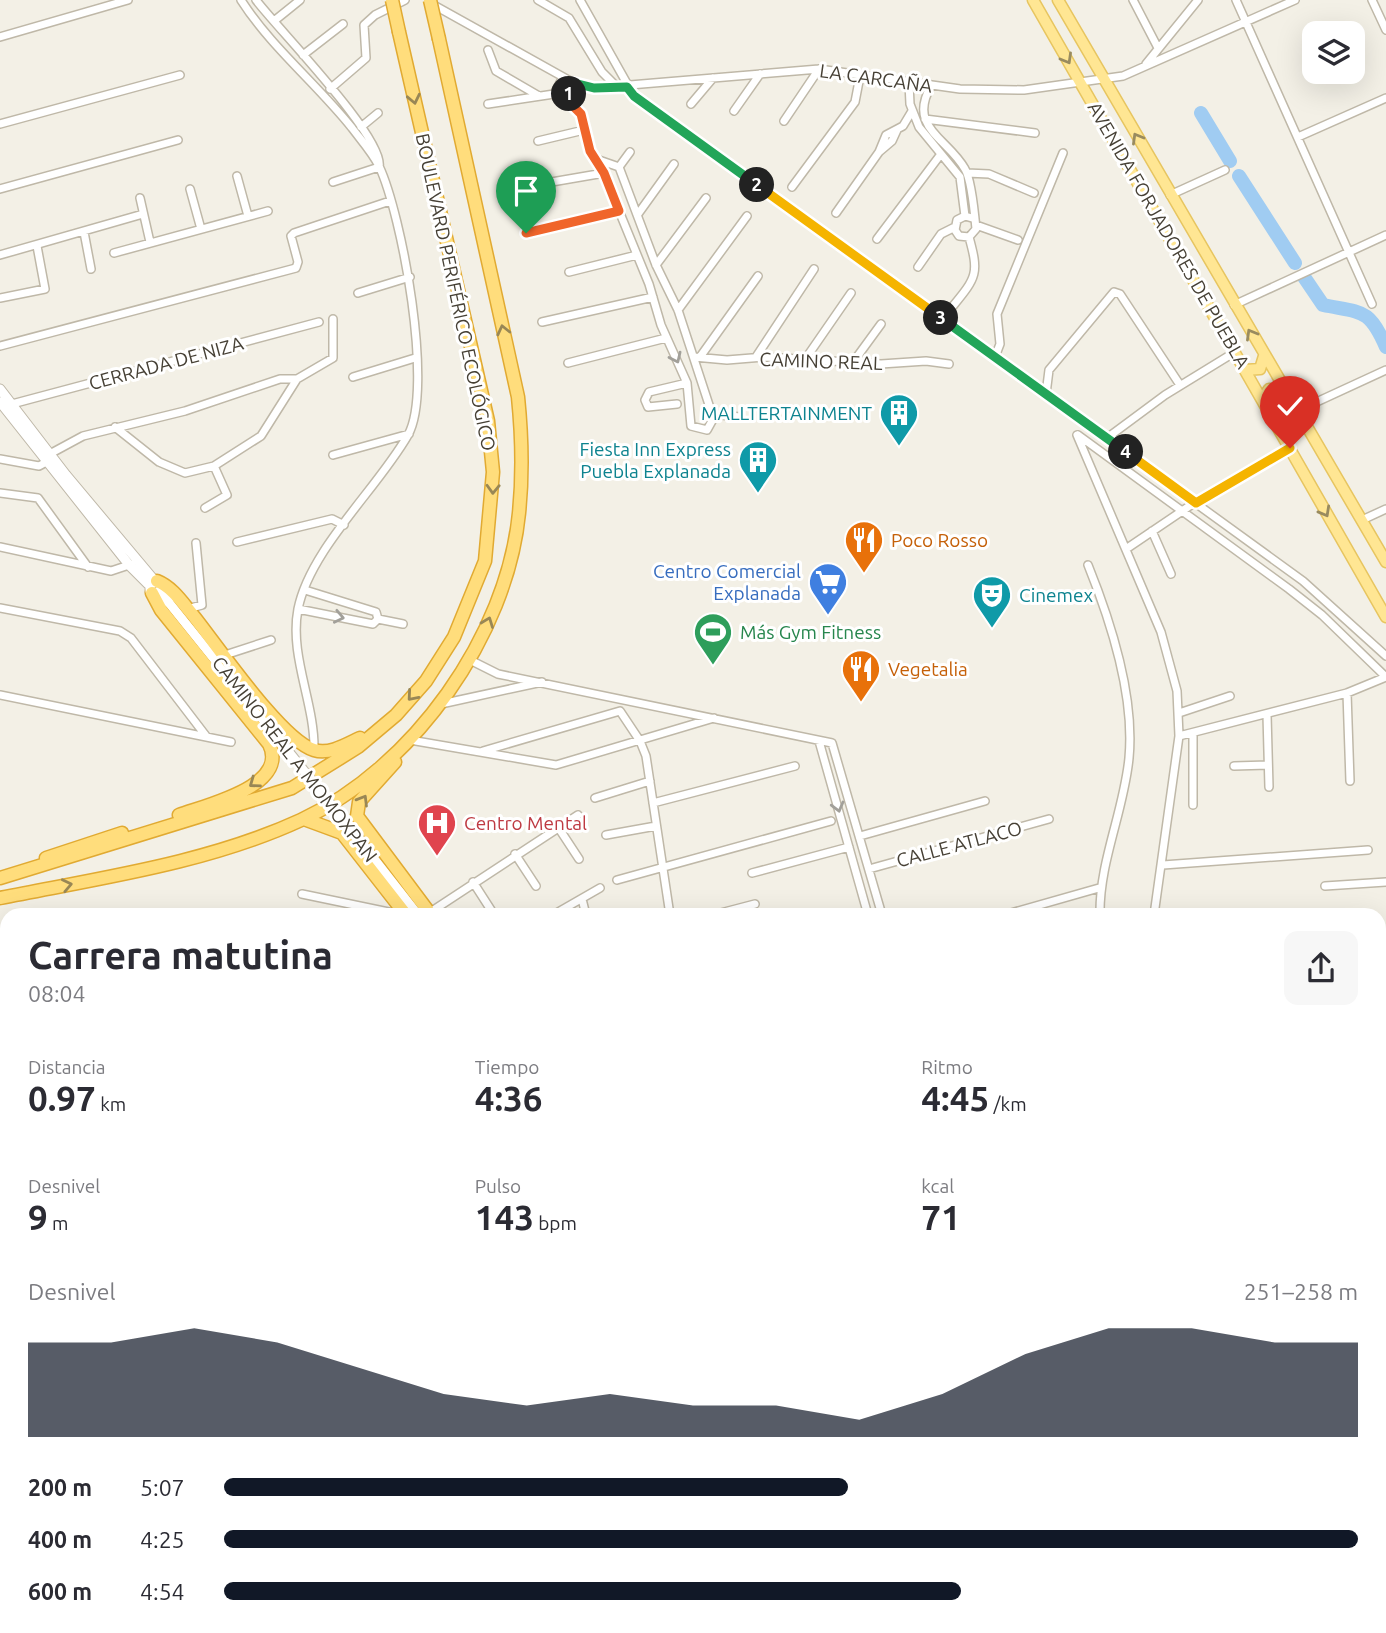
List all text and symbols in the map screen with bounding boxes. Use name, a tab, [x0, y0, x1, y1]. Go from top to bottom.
map controls	[1302, 21, 1365, 84]
button: layers	[1302, 21, 1365, 84]
one-way arrow	[1059, 51, 1072, 64]
street label: LA CARCAÑA	[818, 59, 934, 97]
pin: 1	[552, 76, 586, 112]
text: 1	[563, 82, 574, 104]
one-way arrow	[406, 93, 420, 105]
street label: AVENIDA FORJADORES DE PUEBLA	[1083, 98, 1255, 373]
street label: BOULEVARD PERIFÉRICO ECOLÓGICO	[412, 131, 500, 453]
one-way arrow	[1132, 132, 1145, 145]
pin	[496, 161, 556, 233]
pin: 2	[740, 168, 774, 202]
icon: arrive	[507, 172, 545, 210]
text: 2	[751, 173, 762, 195]
pin: 3	[923, 300, 958, 336]
text: 3	[935, 306, 946, 328]
one-way arrow	[497, 324, 512, 336]
one-way arrow	[1246, 329, 1259, 342]
street label: CERRADA DE NIZA	[86, 332, 246, 394]
street label: CAMINO REAL	[759, 348, 883, 374]
one-way arrow	[667, 351, 681, 363]
pin	[1260, 376, 1320, 448]
icon: check	[1271, 387, 1309, 425]
building icon: MALLTERTAINMENT	[878, 392, 920, 447]
place label: MALLTERTAINMENT	[701, 402, 872, 424]
pin: 4	[1108, 434, 1144, 470]
place label: Fiesta Inn Express Puebla Explanada	[579, 438, 731, 482]
building icon: Fiesta Inn Express Puebla Explanada	[737, 439, 779, 494]
text: 4	[1120, 440, 1131, 462]
one-way arrow	[485, 484, 500, 495]
one-way arrow	[1317, 505, 1330, 517]
restaurant icon: Poco Rosso	[843, 519, 885, 574]
place label: Poco Rosso	[891, 529, 988, 551]
place label: Centro Comercial Explanada	[653, 560, 801, 604]
supermarket icon: Centro Comercial Explanada	[807, 561, 849, 616]
theatre icon: Cinemex	[971, 574, 1013, 629]
place label: Cinemex	[1019, 584, 1093, 606]
one-way arrow	[333, 609, 345, 624]
sports icon: Más Gym Fitness	[692, 611, 734, 666]
one-way arrow	[480, 616, 494, 629]
place label: Más Gym Fitness	[740, 621, 881, 643]
restaurant icon: Vegetalia	[840, 648, 882, 703]
street label: CAMINO REAL A MOMOXPAN	[208, 652, 382, 866]
place label: Vegetalia	[888, 658, 968, 680]
one-way arrow	[408, 688, 420, 701]
one-way arrow	[249, 775, 262, 788]
one-way arrow	[355, 795, 368, 808]
one-way arrow	[829, 800, 844, 812]
hospital icon: Centro Mental	[416, 802, 458, 857]
place label: Centro Mental	[464, 812, 587, 834]
street label: CALLE ATLACO	[894, 817, 1024, 871]
one-way arrow	[61, 878, 73, 893]
button: share	[1284, 931, 1358, 1005]
text: Carrera matutina	[28, 934, 333, 976]
text: 08:04	[28, 981, 86, 1006]
text: Distancia	[28, 1056, 106, 1078]
text: Tiempo	[475, 1056, 539, 1078]
text: Ritmo	[921, 1056, 973, 1078]
text: 0.97	[28, 1078, 96, 1118]
text: 4:36	[475, 1078, 543, 1118]
text: 4:45	[921, 1078, 989, 1118]
text: km	[96, 1093, 126, 1115]
text: /km	[989, 1093, 1027, 1115]
text: Desnivel	[28, 1175, 100, 1197]
text: Pulso	[475, 1175, 521, 1197]
text: kcal	[921, 1175, 954, 1197]
text: 9	[28, 1197, 48, 1237]
text: 143	[475, 1197, 534, 1237]
text: 71	[921, 1197, 961, 1237]
text: m	[48, 1212, 69, 1234]
text: bpm	[534, 1212, 577, 1234]
text: Desnivel	[28, 1279, 116, 1304]
text: 251–258 m	[1244, 1279, 1358, 1304]
text: 200 m	[28, 1475, 92, 1500]
text: 5:07	[140, 1475, 185, 1500]
text: 400 m	[28, 1527, 92, 1552]
text: 4:25	[140, 1527, 185, 1552]
text: 600 m	[28, 1579, 92, 1604]
text: 4:54	[140, 1579, 185, 1604]

